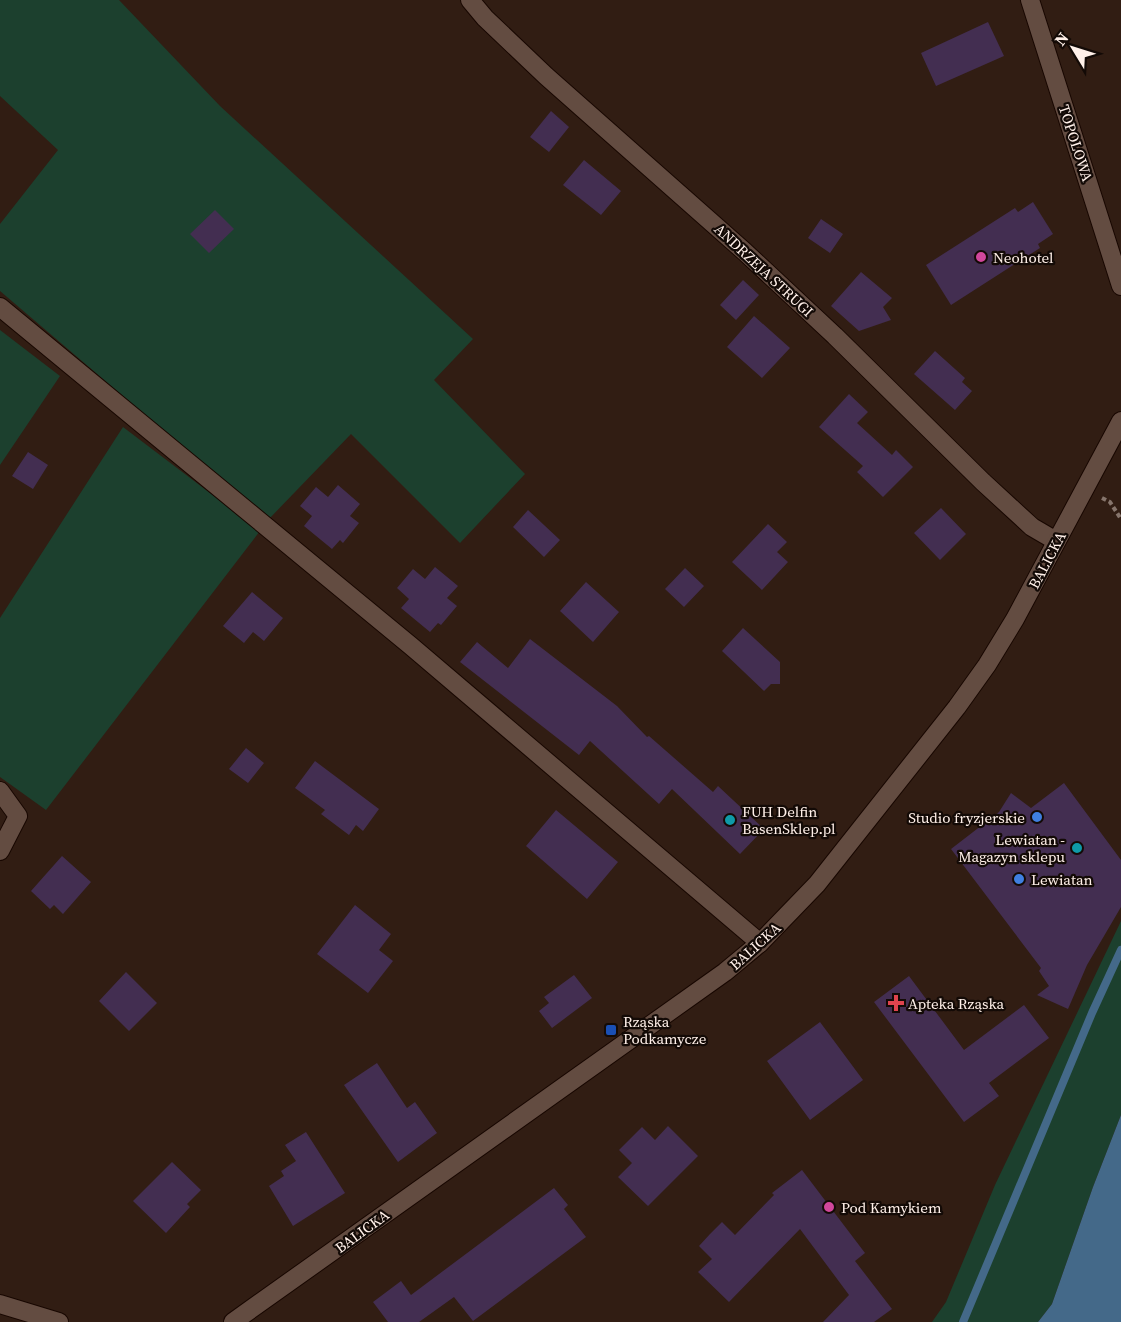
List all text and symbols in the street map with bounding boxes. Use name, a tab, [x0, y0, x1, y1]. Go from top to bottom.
north arrow	[1043, 18, 1103, 78]
text: N	[1049, 27, 1074, 50]
street label: TOPOLOWA	[1054, 102, 1098, 184]
street label: ANDRZEJA STRUGI	[710, 218, 818, 322]
place label: Neohotel	[993, 247, 1054, 268]
marker: Neohotel	[974, 250, 988, 264]
street label: BALICKA	[1023, 528, 1071, 592]
place label: FUH Delfin BasenSklep.pl	[742, 801, 836, 839]
place label: Studio fryzjerskie	[908, 807, 1025, 828]
marker: Studio fryzjerskie	[1030, 810, 1044, 824]
marker: FUH Delfin BasenSklep.pl	[723, 813, 737, 827]
place label: Lewiatan - Magazyn sklepu	[958, 829, 1065, 867]
marker: Lewiatan - Magazyn sklepu	[1070, 841, 1084, 855]
place label: Lewiatan	[1031, 869, 1093, 890]
marker: Lewiatan	[1012, 872, 1026, 886]
street label: BALICKA	[725, 917, 785, 975]
place label: Apteka Rząska	[908, 993, 1005, 1014]
marker: Apteka Rząska	[889, 996, 903, 1010]
place label: Rząska Podkamycze	[623, 1011, 707, 1049]
marker: Rząska Podkamycze	[604, 1023, 618, 1037]
place label: Pod Kamykiem	[841, 1197, 942, 1218]
marker: Pod Kamykiem	[822, 1200, 836, 1214]
street label: BALICKA	[331, 1204, 393, 1258]

